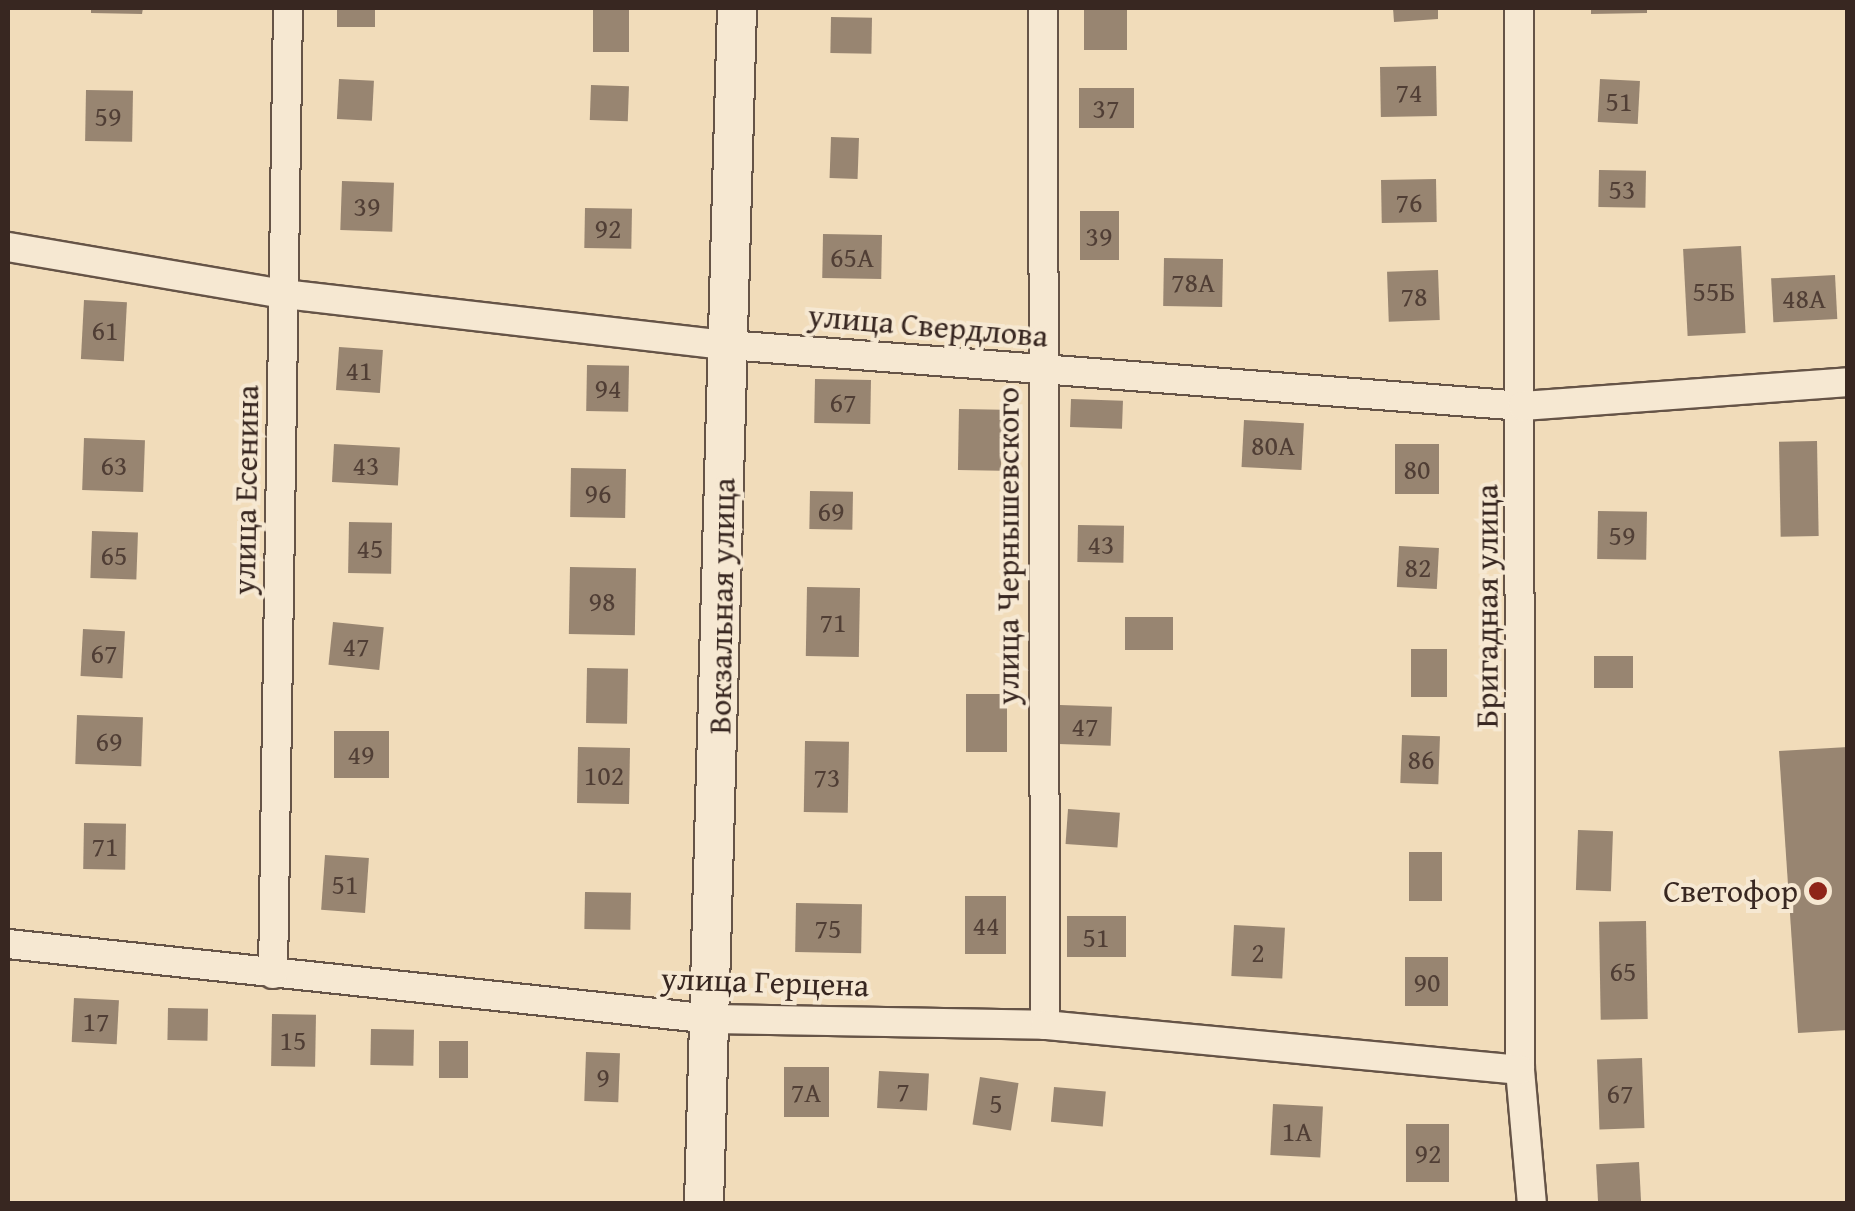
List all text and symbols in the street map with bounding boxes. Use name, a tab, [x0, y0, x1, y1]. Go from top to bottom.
house number: 74	[1396, 75, 1422, 109]
house number: 51	[1606, 84, 1632, 118]
house number: 37	[1093, 91, 1119, 125]
house number: 59	[95, 99, 121, 133]
house number: 53	[1609, 172, 1635, 206]
house number: 76	[1396, 185, 1422, 219]
house number: 39	[354, 189, 380, 223]
house number: 92	[595, 211, 621, 245]
house number: 39	[1086, 219, 1112, 253]
house number: 65А	[830, 240, 874, 274]
house number: 78А	[1171, 265, 1215, 299]
house number: 55Б	[1693, 274, 1735, 308]
house number: 78	[1401, 279, 1427, 313]
house number: 48А	[1782, 281, 1826, 315]
street label: улица Свердлова	[806, 296, 1050, 356]
house number: 61	[92, 313, 118, 347]
house number: 41	[346, 353, 372, 387]
house number: 94	[595, 371, 621, 405]
street label: улица Есенина	[225, 385, 267, 595]
house number: 67	[830, 385, 856, 419]
street label: улица Чернышевского	[989, 387, 1027, 705]
house number: 80А	[1251, 428, 1295, 462]
house number: 63	[101, 448, 127, 482]
house number: 43	[353, 448, 379, 482]
house number: 80	[1404, 452, 1430, 486]
house number: 96	[585, 476, 611, 510]
street label: Вокзальная улица	[701, 477, 743, 735]
street label: Бригадная улица	[1468, 484, 1506, 728]
house number: 69	[818, 494, 844, 528]
house number: 59	[1609, 518, 1635, 552]
house number: 43	[1088, 527, 1114, 561]
house number: 45	[357, 531, 383, 565]
house number: 65	[101, 538, 127, 572]
house number: 82	[1405, 550, 1431, 584]
house number: 98	[589, 584, 615, 618]
house number: 71	[820, 605, 846, 639]
house number: 47	[343, 629, 369, 663]
house number: 67	[91, 636, 117, 670]
house number: 47	[1072, 709, 1098, 743]
house number: 69	[96, 724, 122, 758]
house number: 49	[348, 737, 374, 771]
house number: 86	[1408, 742, 1434, 776]
house number: 102	[584, 758, 624, 792]
house number: 73	[814, 760, 840, 794]
house number: 71	[92, 829, 118, 863]
house number: 51	[332, 867, 358, 901]
place label: Светофор	[1663, 872, 1798, 910]
marker: Светофор	[1807, 880, 1829, 902]
house number: 44	[973, 908, 999, 942]
house number: 75	[815, 911, 841, 945]
house number: 51	[1083, 920, 1109, 954]
house number: 2	[1251, 935, 1265, 969]
house number: 65	[1610, 954, 1636, 988]
street label: улица Герцена	[660, 959, 870, 1005]
house number: 90	[1414, 965, 1440, 999]
house number: 17	[83, 1004, 109, 1038]
house number: 15	[280, 1023, 306, 1057]
house number: 9	[596, 1060, 610, 1094]
house number: 7	[896, 1074, 910, 1108]
house number: 7А	[791, 1075, 821, 1109]
house number: 67	[1607, 1076, 1633, 1110]
house number: 5	[989, 1086, 1003, 1120]
house number: 1А	[1282, 1114, 1312, 1148]
house number: 92	[1415, 1136, 1441, 1170]

